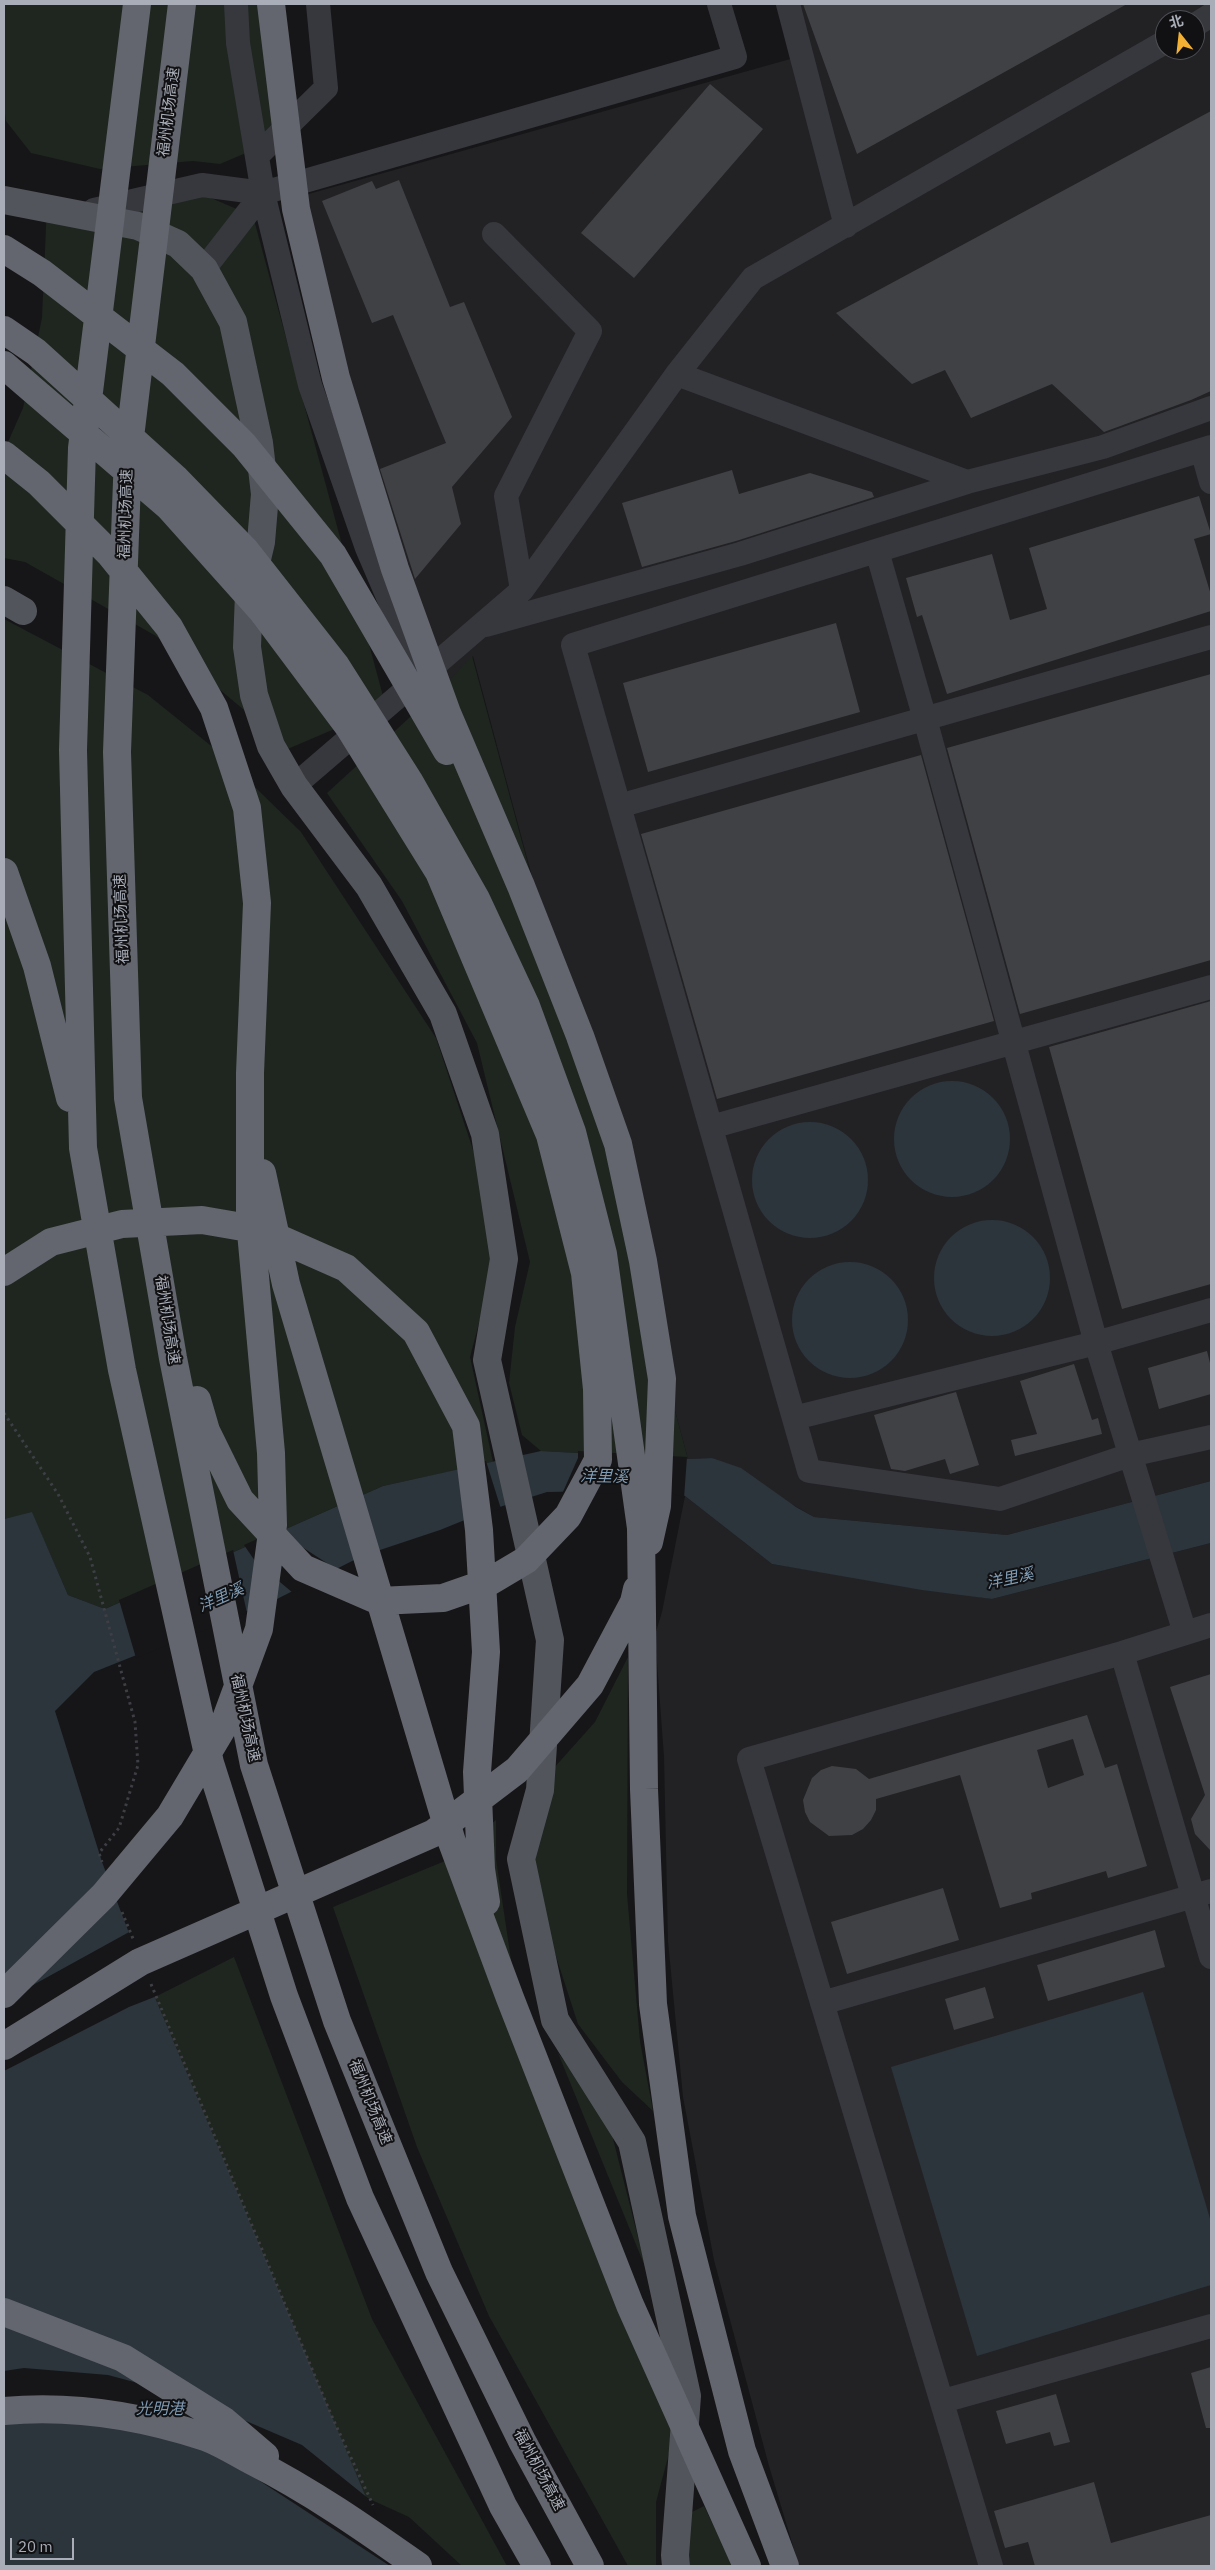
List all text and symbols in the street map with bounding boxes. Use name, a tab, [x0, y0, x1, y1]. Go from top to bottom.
north arrow	[1155, 10, 1205, 60]
text: 北	[1167, 11, 1185, 32]
street label: 福州机场高速	[155, 66, 183, 158]
street label: 福州机场高速	[115, 469, 137, 559]
street label: 福州机场高速	[111, 874, 133, 964]
street label: 福州机场高速	[151, 1274, 183, 1366]
water label: 洋里溪	[580, 1467, 628, 1487]
water label: 洋里溪	[985, 1565, 1035, 1593]
water label: 洋里溪	[195, 1579, 247, 1617]
street label: 福州机场高速	[227, 1672, 263, 1764]
street label: 福州机场高速	[345, 2057, 395, 2147]
water label: 光明港	[136, 2399, 184, 2419]
street label: 福州机场高速	[510, 2426, 568, 2514]
scale bar	[12, 2528, 76, 2560]
text: 20 m	[18, 2537, 53, 2556]

